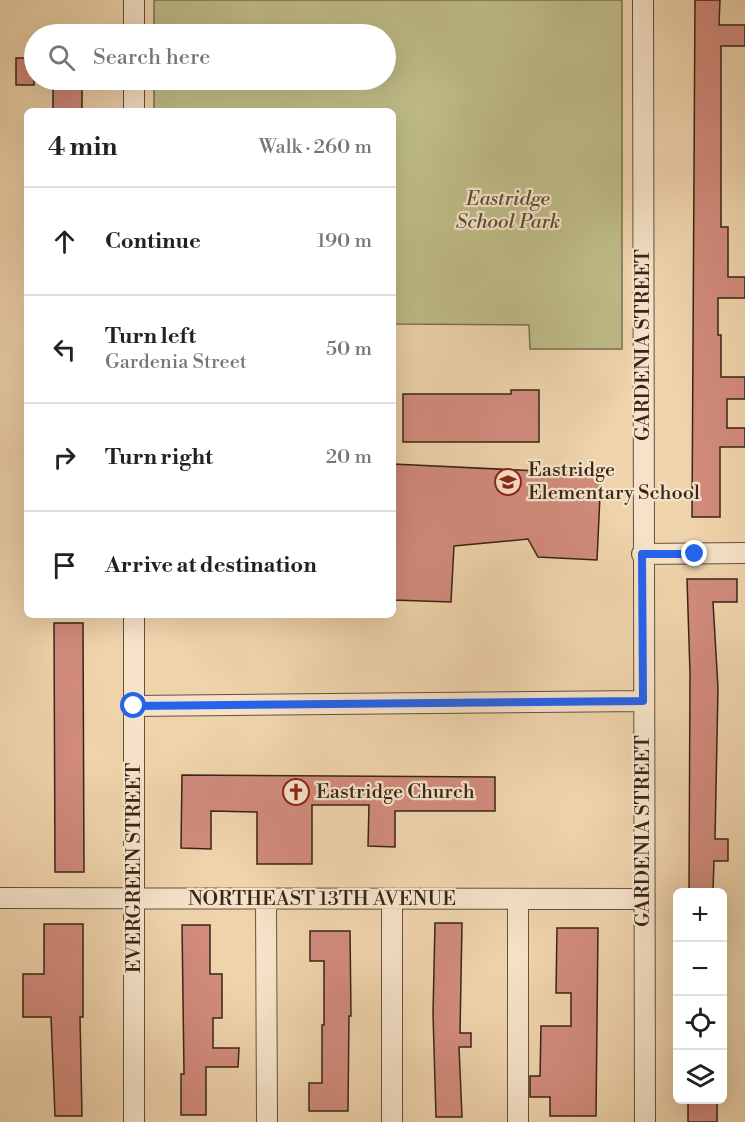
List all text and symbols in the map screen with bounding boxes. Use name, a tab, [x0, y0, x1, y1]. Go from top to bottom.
search box	[24, 24, 396, 90]
icon: search	[45, 41, 78, 74]
text: Search here	[93, 44, 210, 71]
text: 4 min	[48, 131, 118, 163]
text: Walk · 260 m	[259, 135, 372, 160]
park label: Eastridge School Park	[456, 187, 560, 235]
icon: ahead	[48, 225, 81, 258]
text: Continue	[105, 228, 201, 255]
text: 190 m	[317, 229, 372, 254]
street label: GARDENIA STREET	[631, 249, 656, 441]
text: Turn left	[105, 323, 196, 350]
icon: left	[48, 333, 81, 366]
text: 50 m	[326, 337, 372, 362]
text: Gardenia Street	[105, 350, 247, 375]
icon: right	[48, 441, 81, 474]
text: Turn right	[105, 444, 213, 471]
text: 20 m	[326, 445, 372, 470]
place label: Eastridge Elementary School	[528, 458, 700, 506]
school or university icon: Eastridge Elementary School	[493, 467, 523, 497]
route end	[681, 540, 707, 566]
icon: arrive	[48, 549, 81, 582]
text: Arrive at destination	[105, 552, 317, 579]
route start	[120, 692, 146, 718]
street label: GARDENIA STREET	[631, 735, 656, 927]
street label: EVERGREEN STREET	[122, 763, 147, 973]
church icon: Eastridge Church	[281, 777, 311, 807]
place label: Eastridge Church	[316, 780, 475, 805]
street label: NORTHEAST 13TH AVENUE	[188, 887, 456, 912]
map controls	[673, 888, 727, 1104]
button: +	[673, 888, 727, 942]
button: −	[673, 942, 727, 996]
button: locate	[673, 996, 727, 1050]
button: layers	[673, 1050, 727, 1104]

